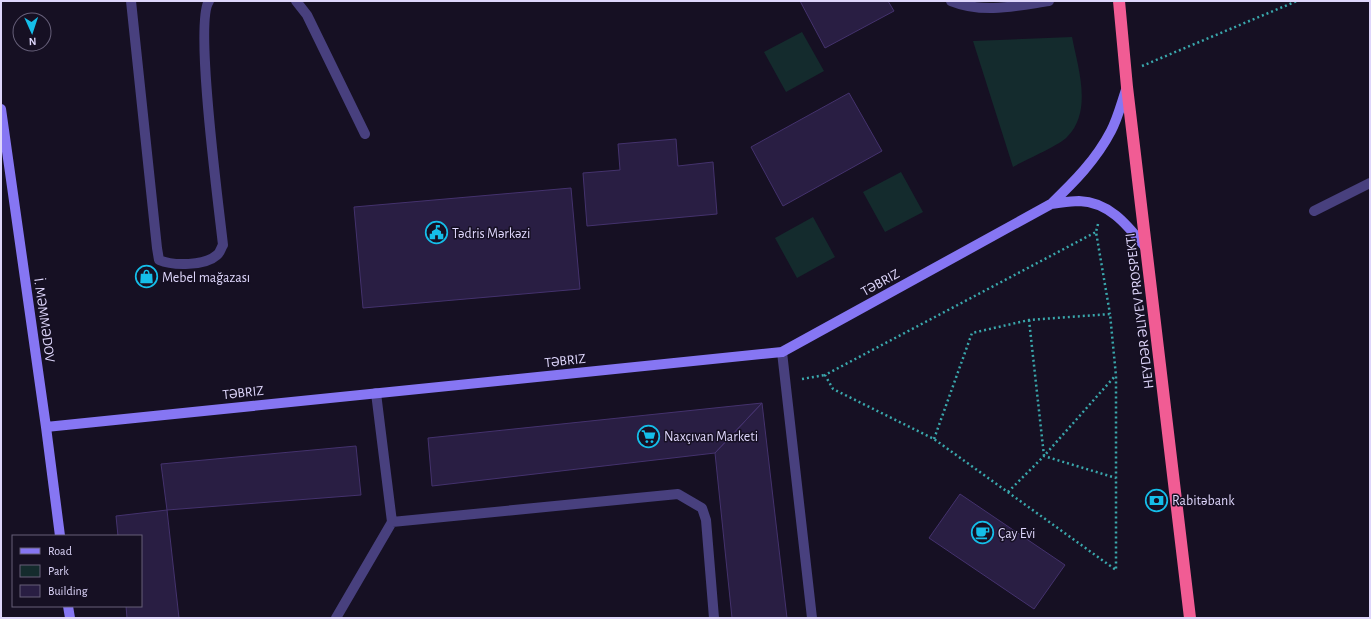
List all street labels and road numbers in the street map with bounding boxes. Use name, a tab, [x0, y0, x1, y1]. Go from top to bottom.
street label: HEYDƏR ƏLIYEV PROSPEKTI	[1123, 232, 1156, 389]
street label: TƏBRIZ	[859, 267, 902, 299]
street label: İ. MƏMMƏDOV	[31, 277, 60, 363]
street label: TƏBRIZ	[544, 352, 586, 370]
street label: TƏBRIZ	[222, 384, 264, 402]

